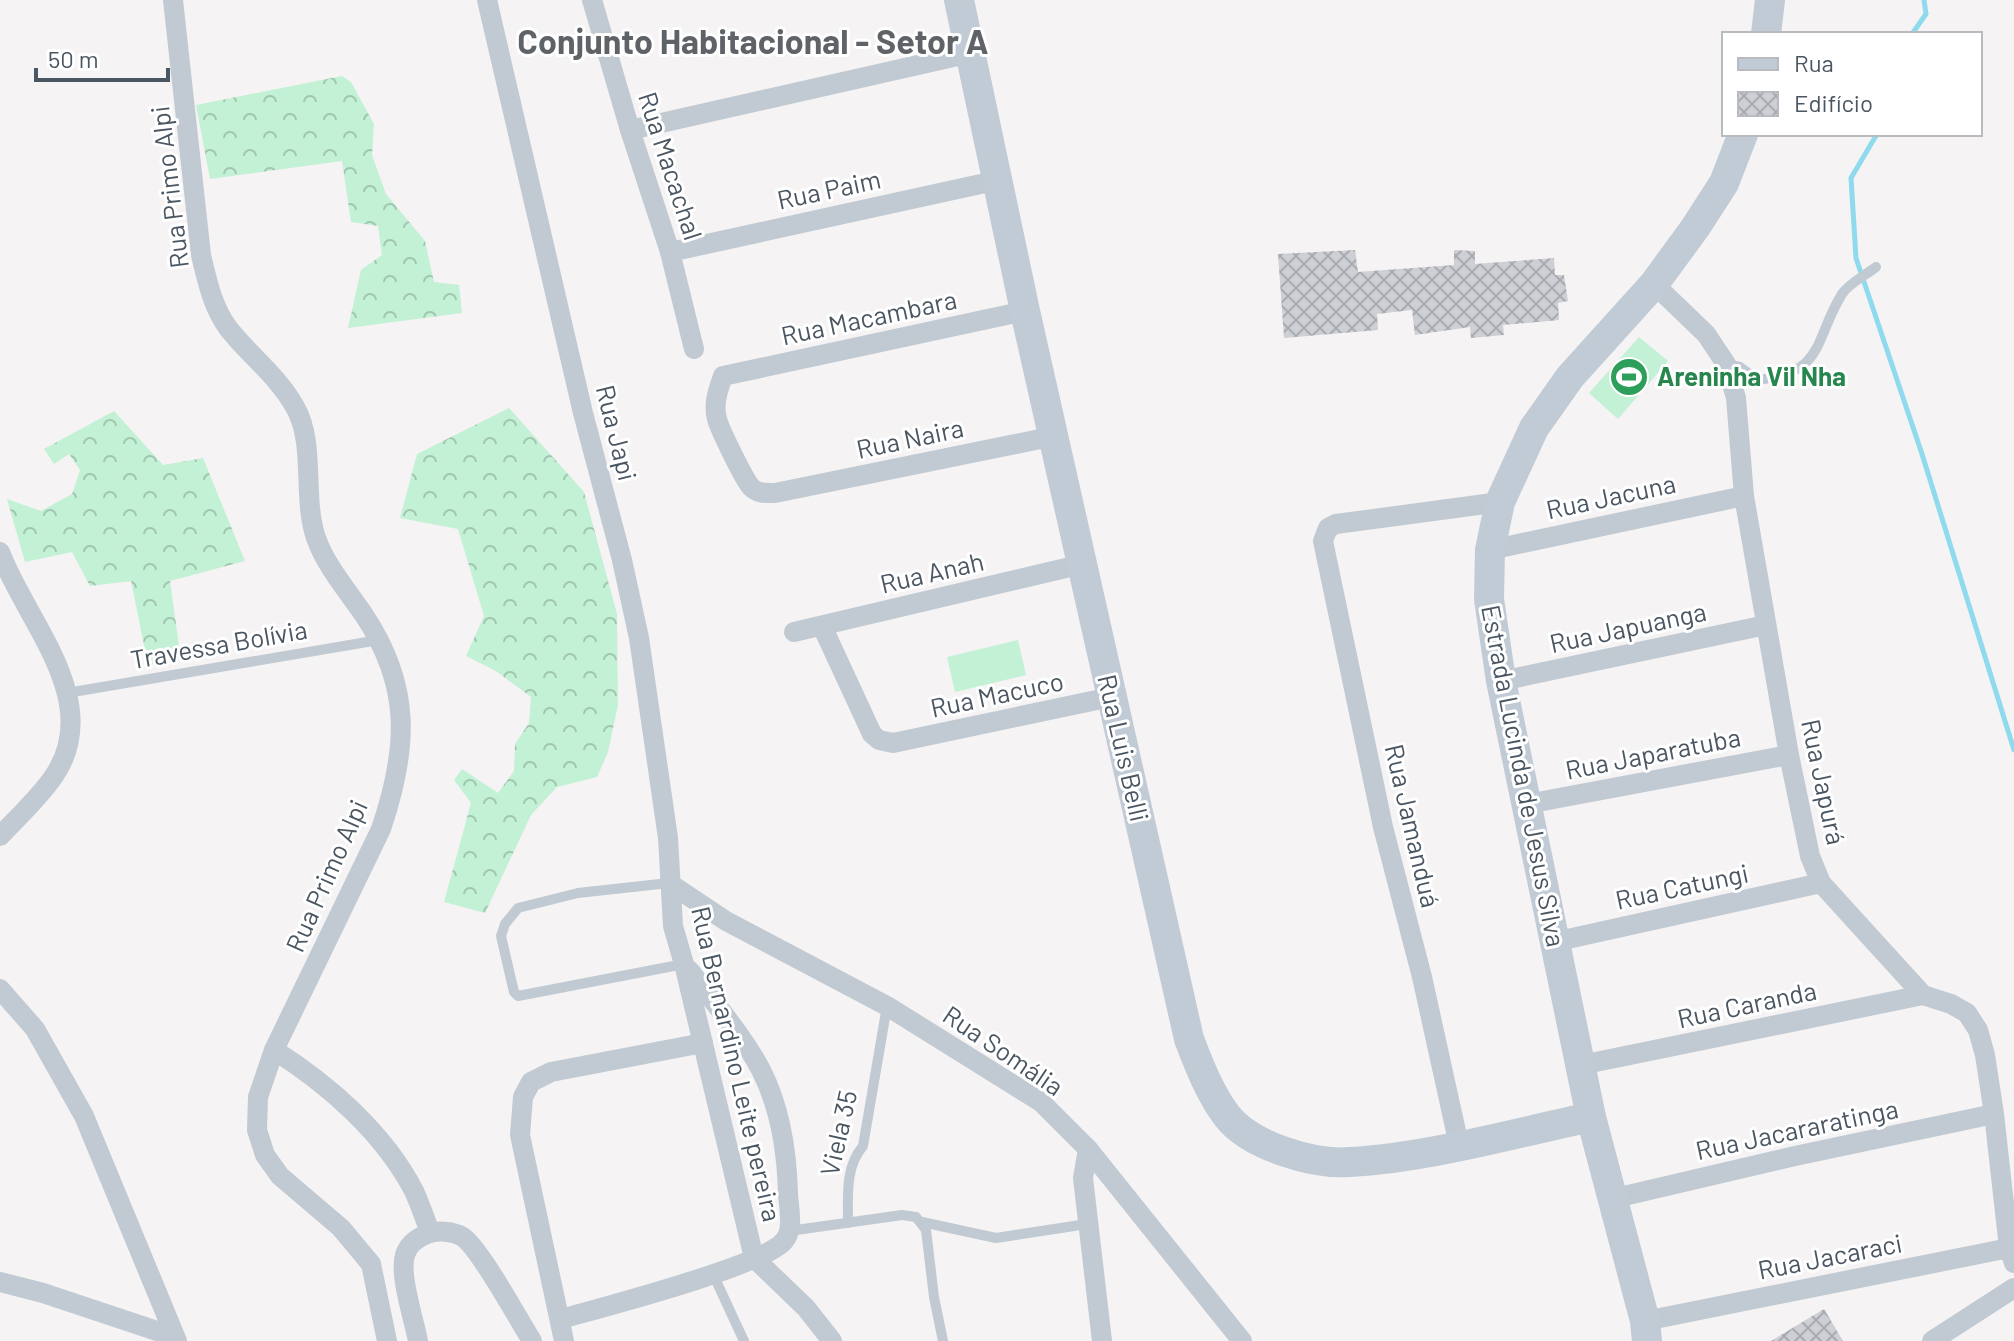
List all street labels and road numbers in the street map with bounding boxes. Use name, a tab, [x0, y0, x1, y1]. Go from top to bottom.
street label: Rua Macachal	[633, 88, 710, 243]
street label: Rua Primo Alpi	[143, 104, 194, 270]
street label: Rua Paim	[774, 162, 883, 215]
street label: Rua Macambara	[778, 283, 959, 350]
street label: Rua Japi	[591, 382, 644, 484]
street label: Rua Naira	[853, 411, 966, 464]
street label: Rua Jacuna	[1543, 467, 1678, 524]
street label: Rua Anah	[877, 545, 987, 599]
street label: Rua Japuanga	[1547, 595, 1709, 658]
street label: Estrada Lucinda de Jesus Silva	[1476, 602, 1573, 949]
street label: Travessa Bolívia	[128, 613, 309, 674]
street label: Rua Macuco	[927, 664, 1066, 723]
street label: Rua Luis Belli	[1092, 671, 1156, 824]
street label: Rua Japurá	[1796, 716, 1853, 847]
street label: Rua Japaratuba	[1563, 720, 1743, 785]
street label: Rua Jamanduá	[1380, 741, 1447, 910]
street label: Rua Primo Alpi	[278, 795, 373, 956]
street label: Rua Catungi	[1612, 856, 1751, 915]
street label: Rua Bernardino Leite pereira	[686, 903, 789, 1224]
street label: Rua Caranda	[1674, 974, 1819, 1033]
street label: Rua Somália	[938, 998, 1070, 1101]
street label: Viela 35	[813, 1087, 862, 1179]
street label: Rua Jacararatinga	[1693, 1092, 1901, 1165]
street label: Rua Jacaraci	[1755, 1226, 1904, 1285]

